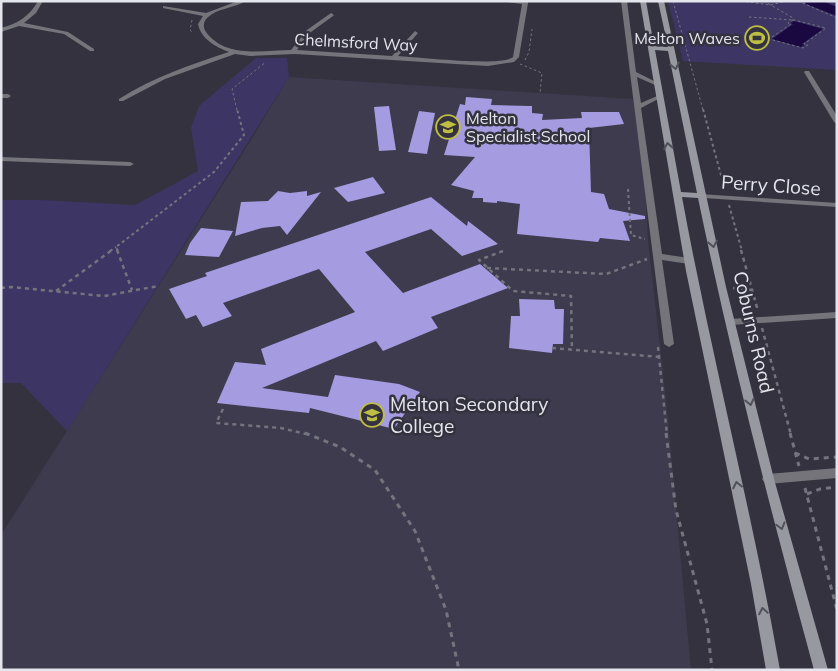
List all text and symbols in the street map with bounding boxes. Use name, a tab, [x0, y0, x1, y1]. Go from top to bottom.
sports icon: Melton Waves	[744, 25, 770, 51]
place label: Melton Waves	[634, 28, 740, 48]
street label: Chelmsford Way	[294, 29, 419, 55]
one-way arrow	[669, 61, 680, 70]
place label: Melton Specialist School	[466, 108, 590, 146]
school or university icon: Melton Specialist School	[435, 114, 461, 140]
one-way arrow	[664, 141, 674, 150]
street label: Perry Close	[720, 170, 822, 200]
one-way arrow	[707, 239, 718, 248]
street label: Coburns Road	[728, 269, 780, 395]
place label: Melton Secondary College	[390, 392, 548, 438]
one-way arrow	[744, 398, 755, 407]
school or university icon: Melton Secondary College	[359, 402, 385, 428]
one-way arrow	[732, 481, 743, 489]
one-way arrow	[775, 522, 786, 531]
one-way arrow	[758, 607, 768, 615]

